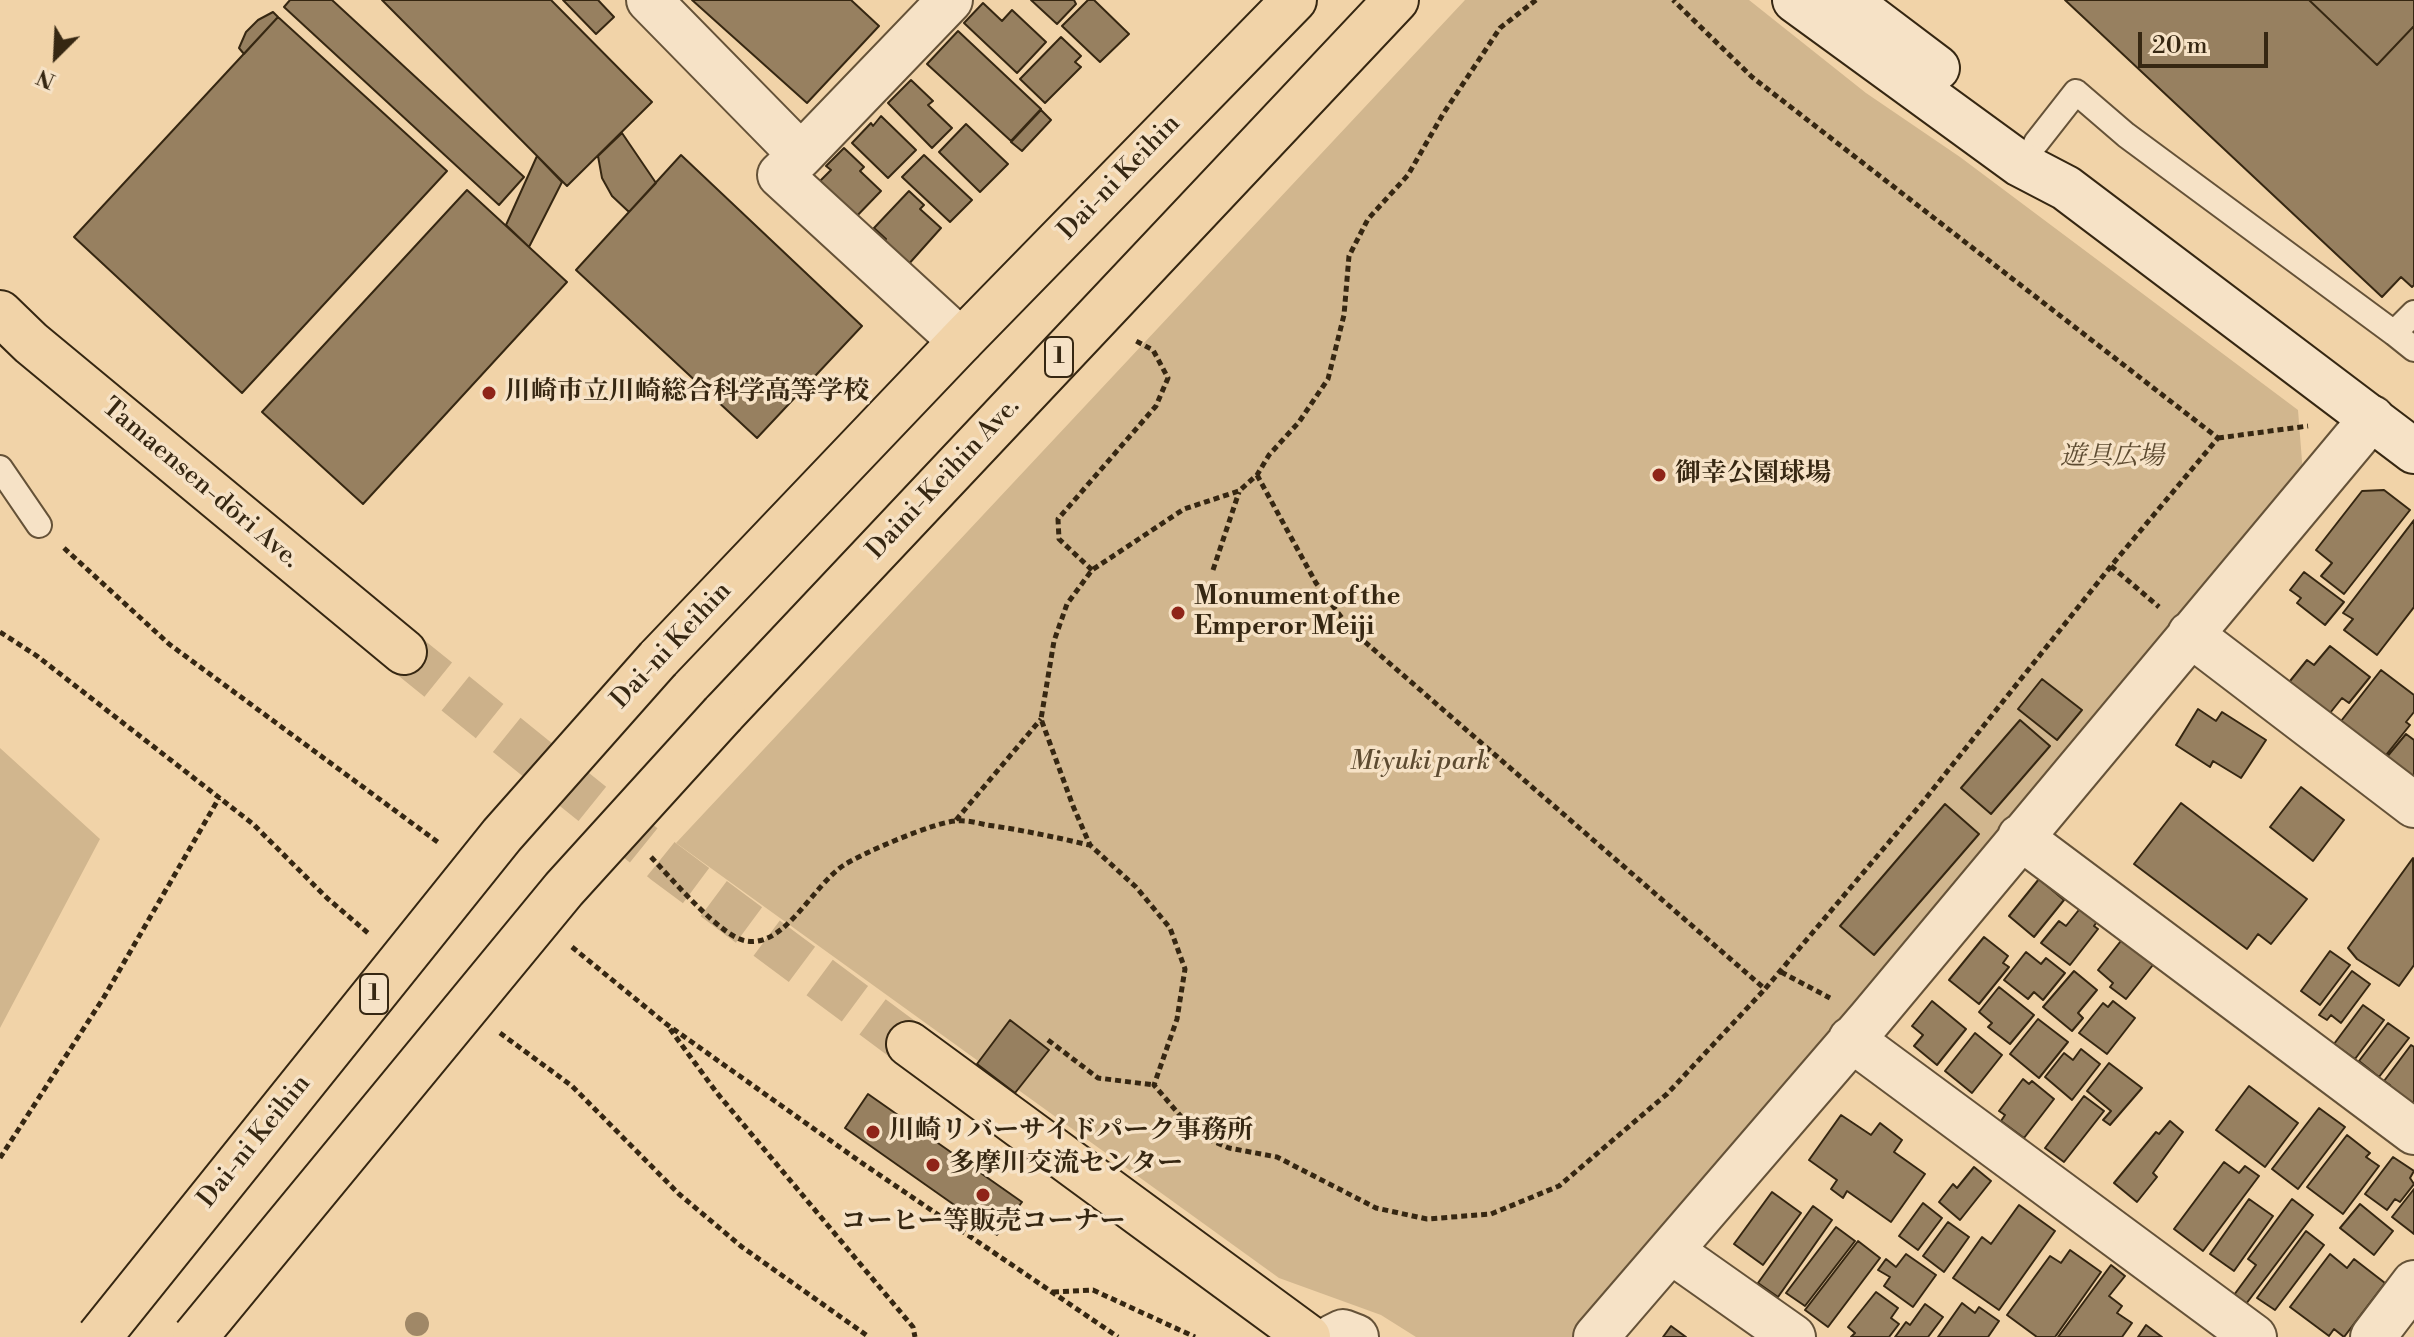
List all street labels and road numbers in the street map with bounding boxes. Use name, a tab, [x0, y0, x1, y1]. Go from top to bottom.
street label: Dai-ni Keihin	[1053, 109, 1187, 247]
road number: 1	[1045, 337, 1073, 377]
street label: Tamaensen-dōri Ave.	[95, 392, 305, 576]
street label: Daini-Keihin Ave.	[861, 392, 1027, 566]
street label: Dai-ni Keihin	[605, 576, 739, 716]
road number: 1	[360, 974, 388, 1014]
street label: Dai-ni Keihin	[192, 1069, 318, 1215]

